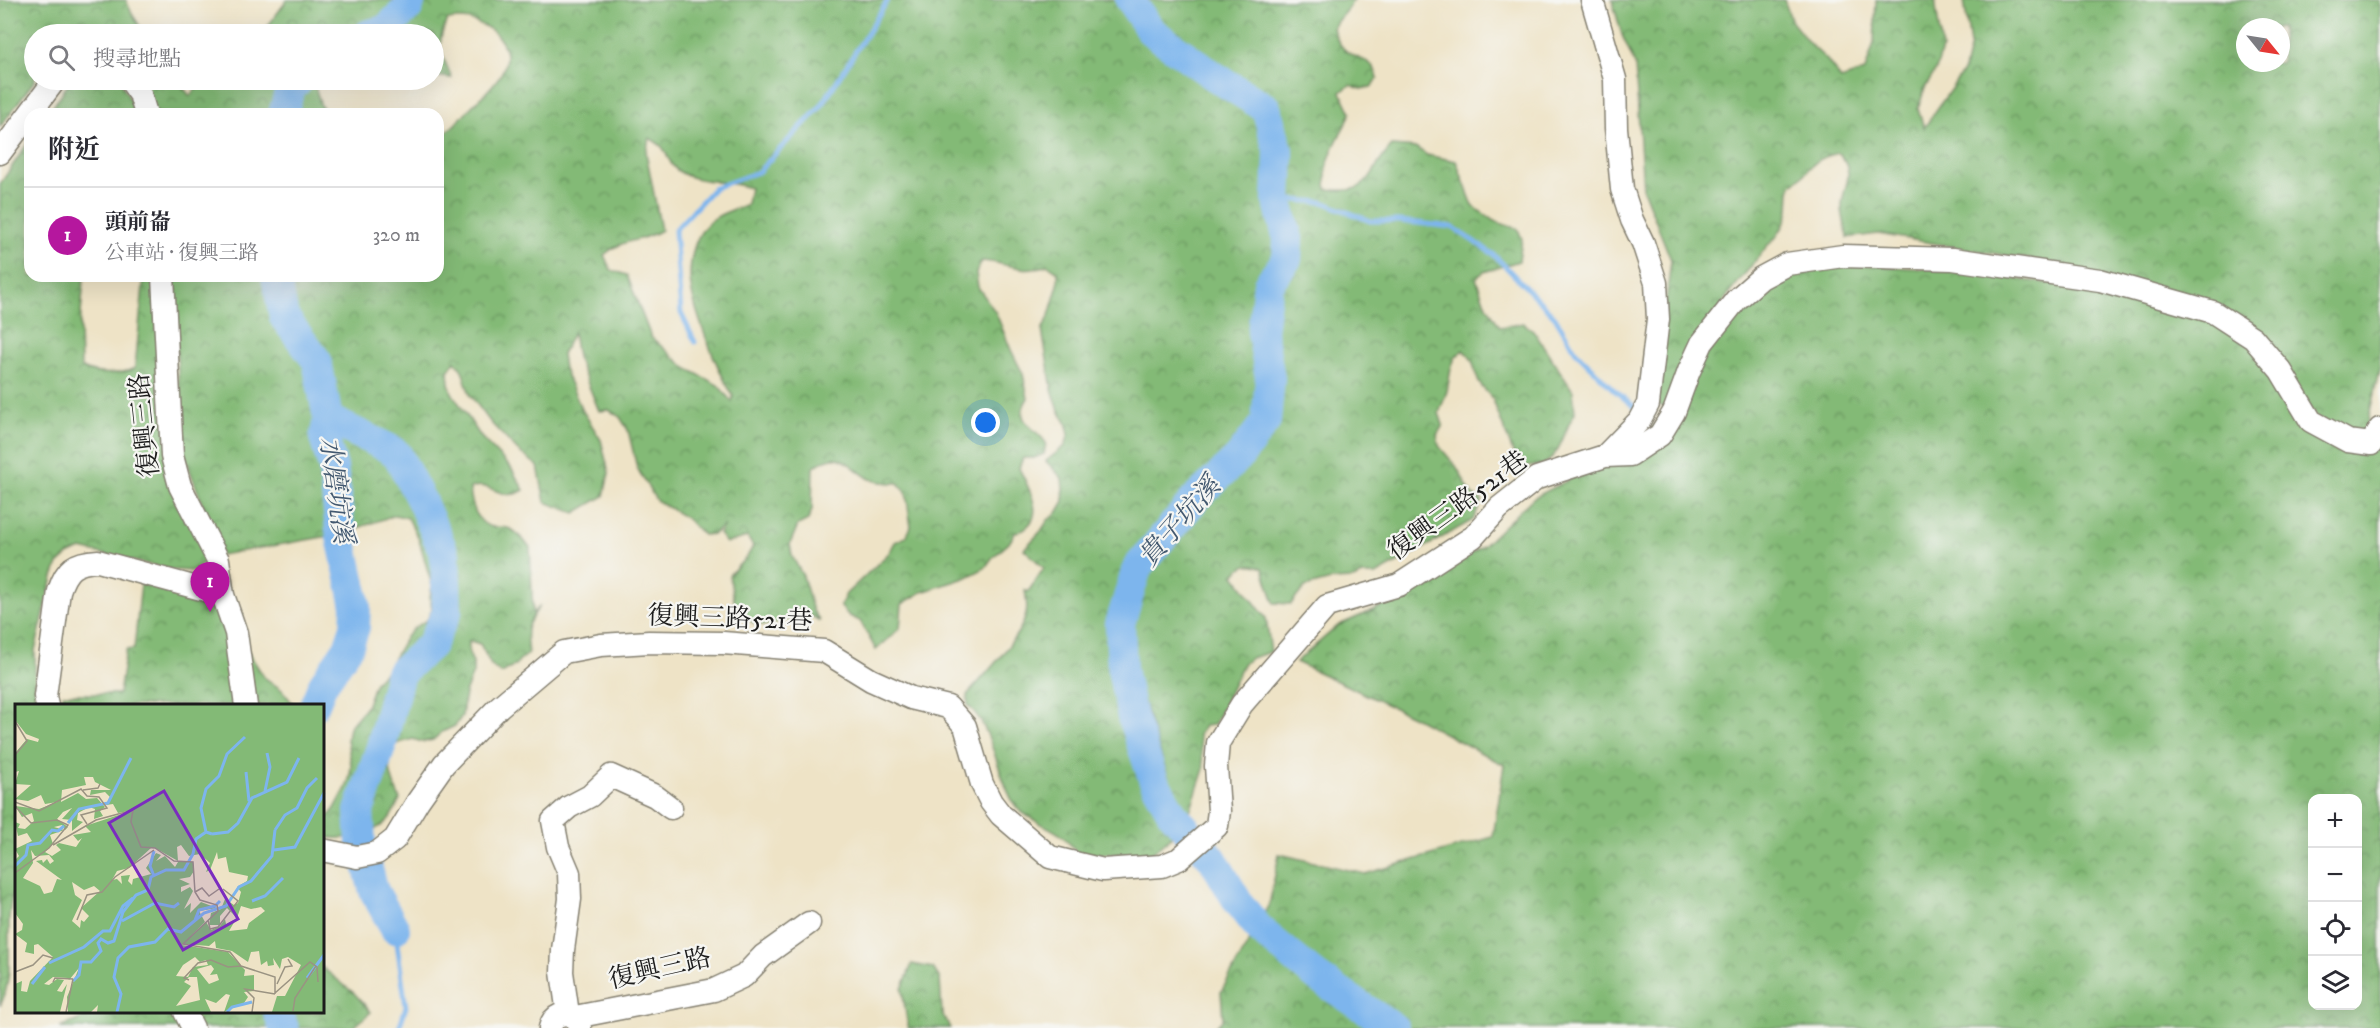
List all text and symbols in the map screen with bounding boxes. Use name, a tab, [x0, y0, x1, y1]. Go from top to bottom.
north arrow	[2236, 18, 2290, 72]
search box	[24, 24, 444, 90]
icon: search	[45, 41, 78, 74]
text: 搜尋地點	[93, 46, 181, 73]
text: 附近	[48, 134, 100, 167]
text: 頭前崙	[105, 209, 171, 236]
text: 1	[64, 223, 71, 248]
text: 320 m	[373, 223, 420, 248]
text: 公車站 · 復興三路	[105, 241, 258, 266]
street label: 復興三路	[123, 372, 167, 478]
your location	[971, 408, 1000, 437]
water label: 水磨坑溪	[312, 434, 361, 549]
street label: 復興三路521巷	[1381, 444, 1535, 568]
water label: 貴子坑溪	[1132, 468, 1230, 574]
pin: 1	[190, 562, 230, 612]
street label: 復興三路521巷	[647, 600, 813, 638]
inset map	[15, 704, 324, 1013]
map controls	[2308, 794, 2362, 1010]
button: +	[2308, 794, 2362, 848]
button: −	[2308, 848, 2362, 902]
button: locate	[2308, 902, 2362, 956]
street label: 復興三路	[606, 941, 714, 997]
button: layers	[2308, 956, 2362, 1010]

